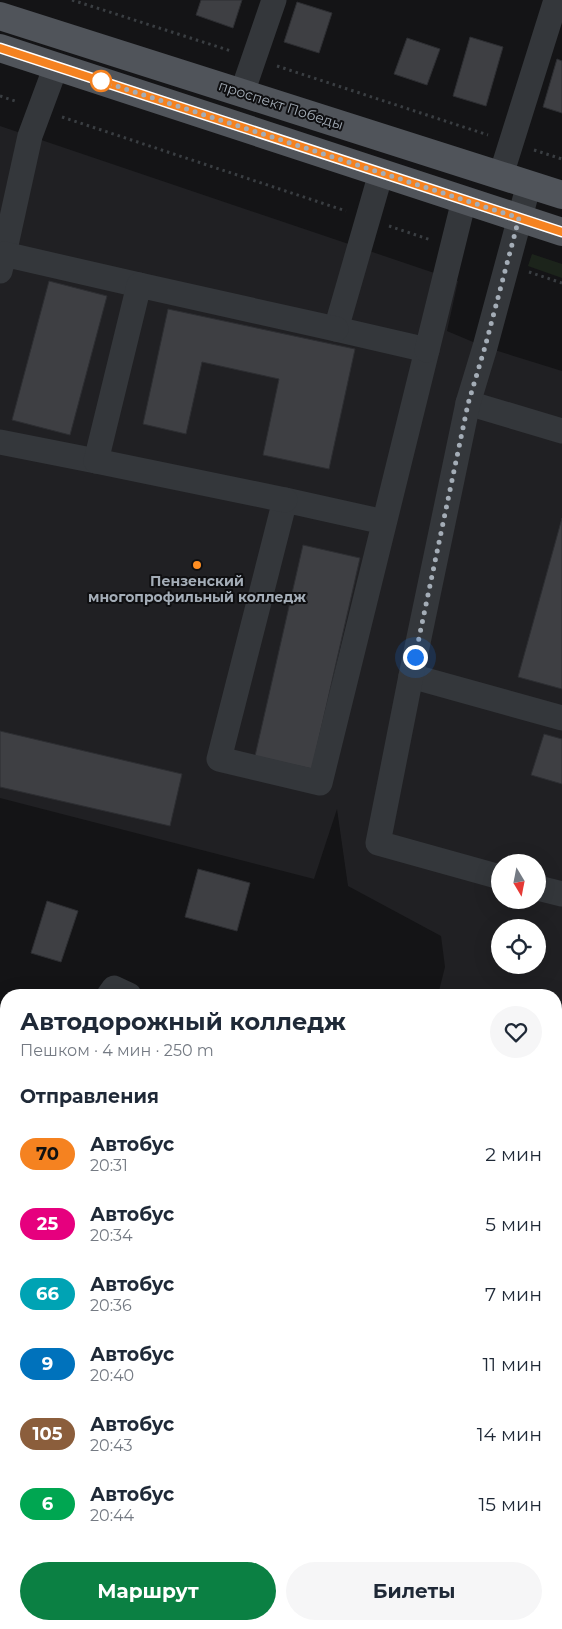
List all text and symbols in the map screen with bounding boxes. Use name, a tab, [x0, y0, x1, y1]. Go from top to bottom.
unlabelled marker	[90, 70, 112, 92]
street label: проспект Победы	[216, 76, 346, 134]
marker: Пензенский многопрофильный колледж	[191, 559, 203, 571]
place label: Пензенский многопрофильный колледж	[88, 572, 306, 606]
your location	[403, 645, 428, 670]
north arrow	[491, 854, 546, 909]
map controls	[491, 854, 546, 974]
button: locate	[491, 919, 546, 974]
button: heart	[490, 1006, 542, 1058]
text: Автодорожный колледж	[20, 1007, 346, 1036]
text: Пешком · 4 мин · 250 m	[20, 1041, 214, 1060]
text: Отправления	[20, 1085, 159, 1108]
text: Автобус	[90, 1133, 174, 1156]
text: 70	[36, 1143, 59, 1165]
text: 2 мин	[485, 1143, 542, 1166]
text: 20:31	[90, 1156, 128, 1175]
text: Автобус	[90, 1203, 174, 1226]
text: 25	[37, 1213, 58, 1235]
text: 5 мин	[485, 1213, 542, 1236]
text: 20:34	[90, 1226, 133, 1245]
text: Автобус	[90, 1273, 174, 1296]
text: 66	[36, 1283, 59, 1305]
text: 7 мин	[485, 1283, 542, 1306]
text: 20:36	[90, 1296, 132, 1315]
text: Автобус	[90, 1343, 174, 1366]
text: 9	[42, 1353, 53, 1375]
text: 11 мин	[482, 1353, 542, 1376]
text: 20:40	[90, 1366, 134, 1385]
text: Автобус	[90, 1413, 174, 1436]
text: 105	[33, 1423, 63, 1445]
text: 14 мин	[477, 1423, 542, 1446]
text: 20:43	[90, 1436, 132, 1455]
text: Автобус	[90, 1483, 174, 1506]
text: 6	[42, 1493, 53, 1515]
text: 15 мин	[479, 1493, 542, 1516]
text: 20:44	[90, 1506, 134, 1525]
button: Маршрут	[20, 1562, 276, 1620]
button: Билеты	[286, 1562, 542, 1620]

